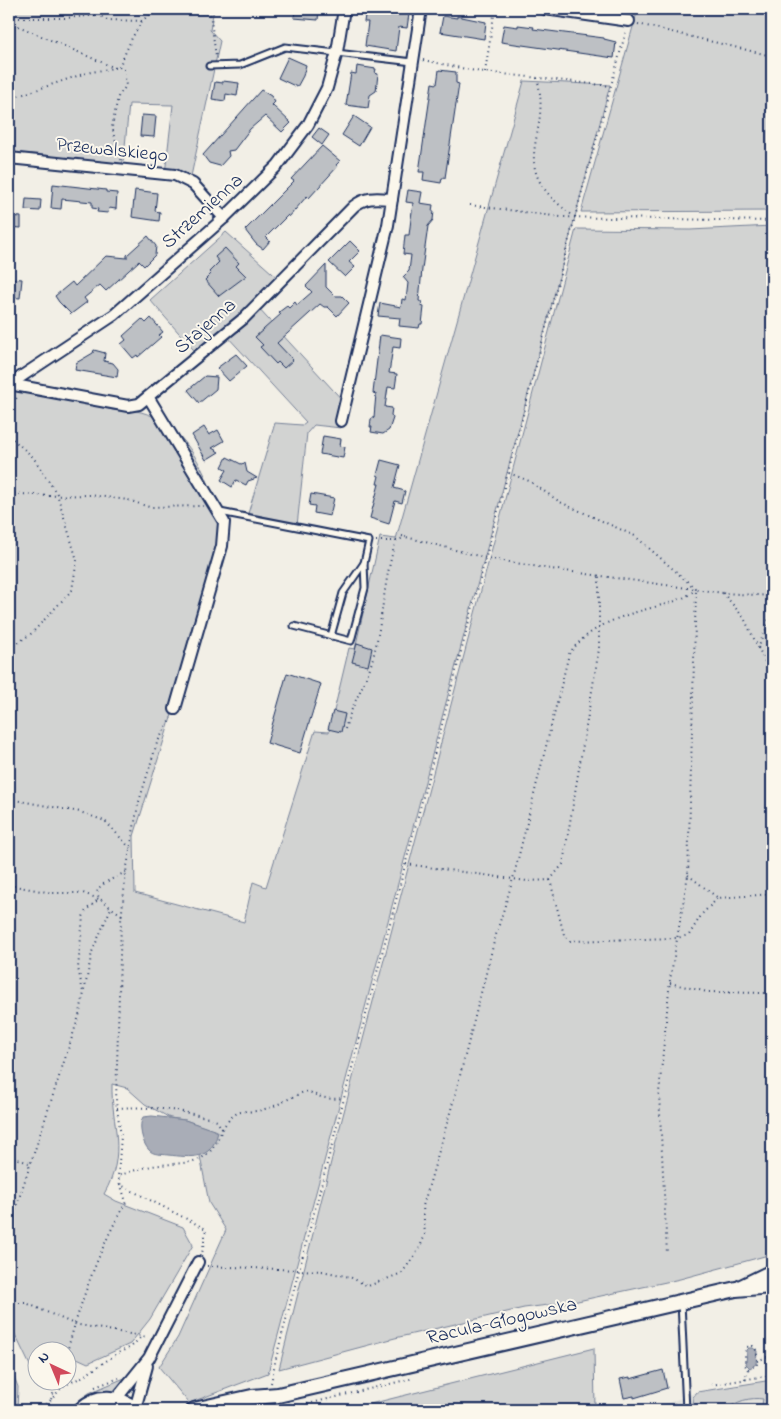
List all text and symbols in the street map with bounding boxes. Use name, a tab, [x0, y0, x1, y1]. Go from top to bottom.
street label: Przewalskiego	[55, 131, 169, 172]
street label: Strzemienna	[156, 167, 250, 257]
street label: Stajenna	[169, 292, 243, 362]
street label: Racula-Głogowska	[424, 1291, 580, 1354]
north arrow	[28, 1342, 78, 1392]
text: N	[33, 1347, 55, 1369]

